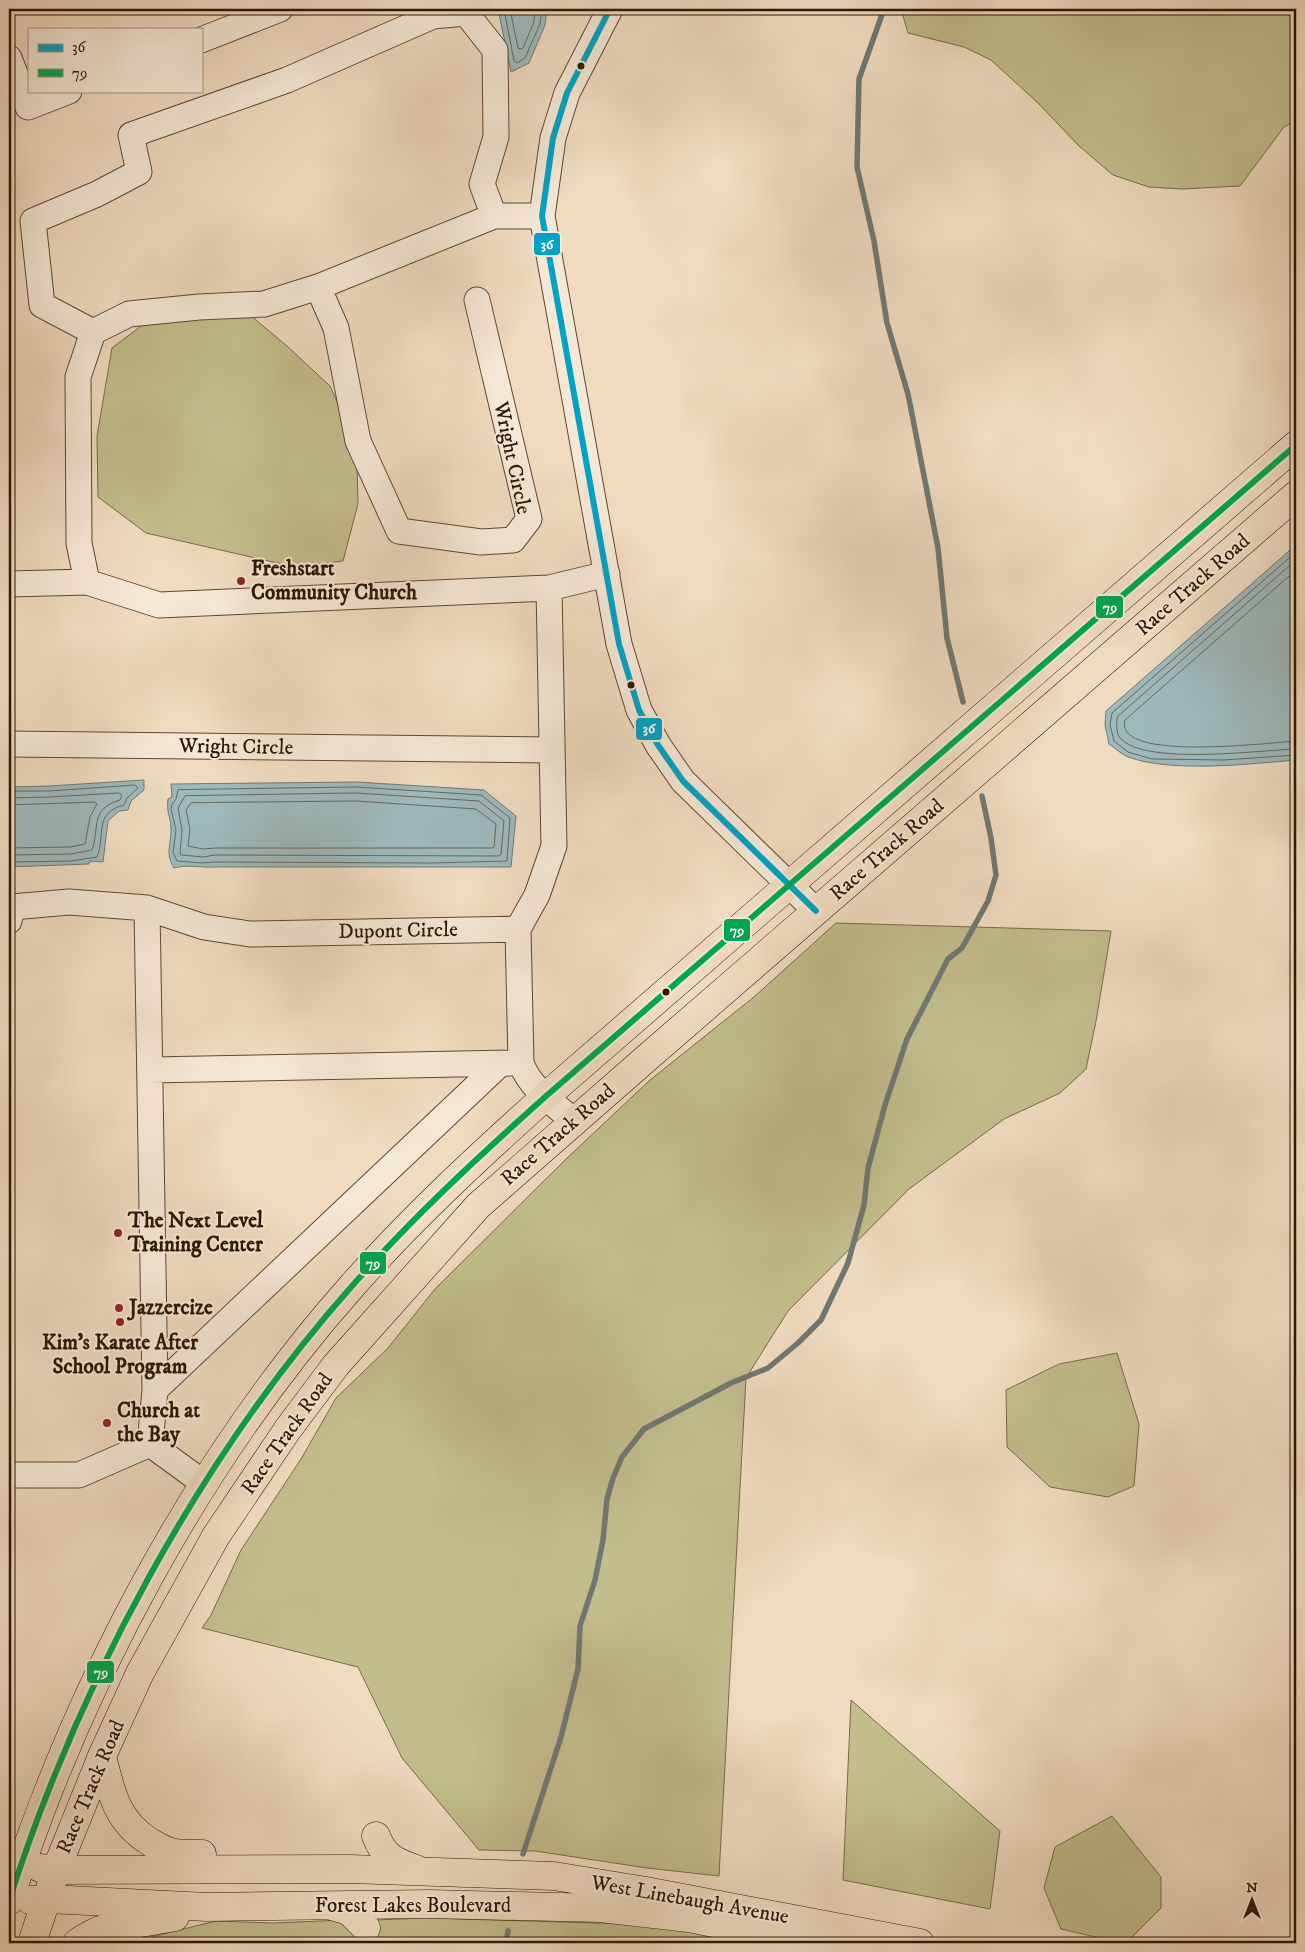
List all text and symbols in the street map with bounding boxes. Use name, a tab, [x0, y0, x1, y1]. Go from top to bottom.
legend	[28, 28, 202, 92]
text: 36	[72, 38, 87, 57]
unlabelled marker	[576, 61, 586, 71]
text: 79	[72, 64, 87, 83]
line badge: 36	[533, 232, 561, 256]
text: 36	[541, 236, 554, 254]
street label: Wright Circle	[487, 398, 537, 517]
street label: Race Track Road	[1130, 528, 1256, 642]
place label: Freshstart Community Church	[251, 556, 418, 606]
marker: Freshstart Community Church	[235, 575, 247, 587]
line badge: 79	[1095, 595, 1124, 619]
text: 79	[1103, 599, 1117, 617]
unlabelled marker	[626, 680, 636, 690]
line badge: 36	[635, 717, 663, 741]
text: 36	[643, 720, 656, 738]
street label: Wright Circle	[177, 733, 294, 761]
street label: Race Track Road	[824, 793, 950, 907]
street label: Dupont Circle	[338, 917, 458, 945]
line badge: 79	[723, 918, 751, 942]
text: 79	[730, 922, 744, 940]
unlabelled marker	[661, 987, 671, 997]
street label: Race Track Road	[495, 1078, 621, 1192]
place label: The Next Level Training Center	[127, 1208, 264, 1258]
marker: The Next Level Training Center	[112, 1227, 124, 1239]
line badge: 79	[359, 1251, 387, 1275]
text: 79	[366, 1255, 380, 1273]
place label: Jazzercize	[127, 1295, 213, 1321]
marker: Jazzercize	[113, 1302, 125, 1314]
marker: Kim's Karate After School Program	[114, 1316, 126, 1328]
place label: Kim's Karate After School Program	[42, 1330, 199, 1380]
street label: Race Track Road	[235, 1368, 339, 1500]
place label: Church at the Bay	[117, 1398, 200, 1448]
marker: Church at the Bay	[101, 1417, 113, 1429]
line badge: 79	[86, 1660, 115, 1684]
text: 79	[94, 1664, 108, 1682]
street label: Race Track Road	[51, 1716, 131, 1858]
street label: West Linebaugh Avenue	[588, 1870, 791, 1930]
north arrow	[1228, 1874, 1278, 1924]
text: N	[1246, 1879, 1258, 1897]
street label: Forest Lakes Boulevard	[315, 1893, 512, 1919]

